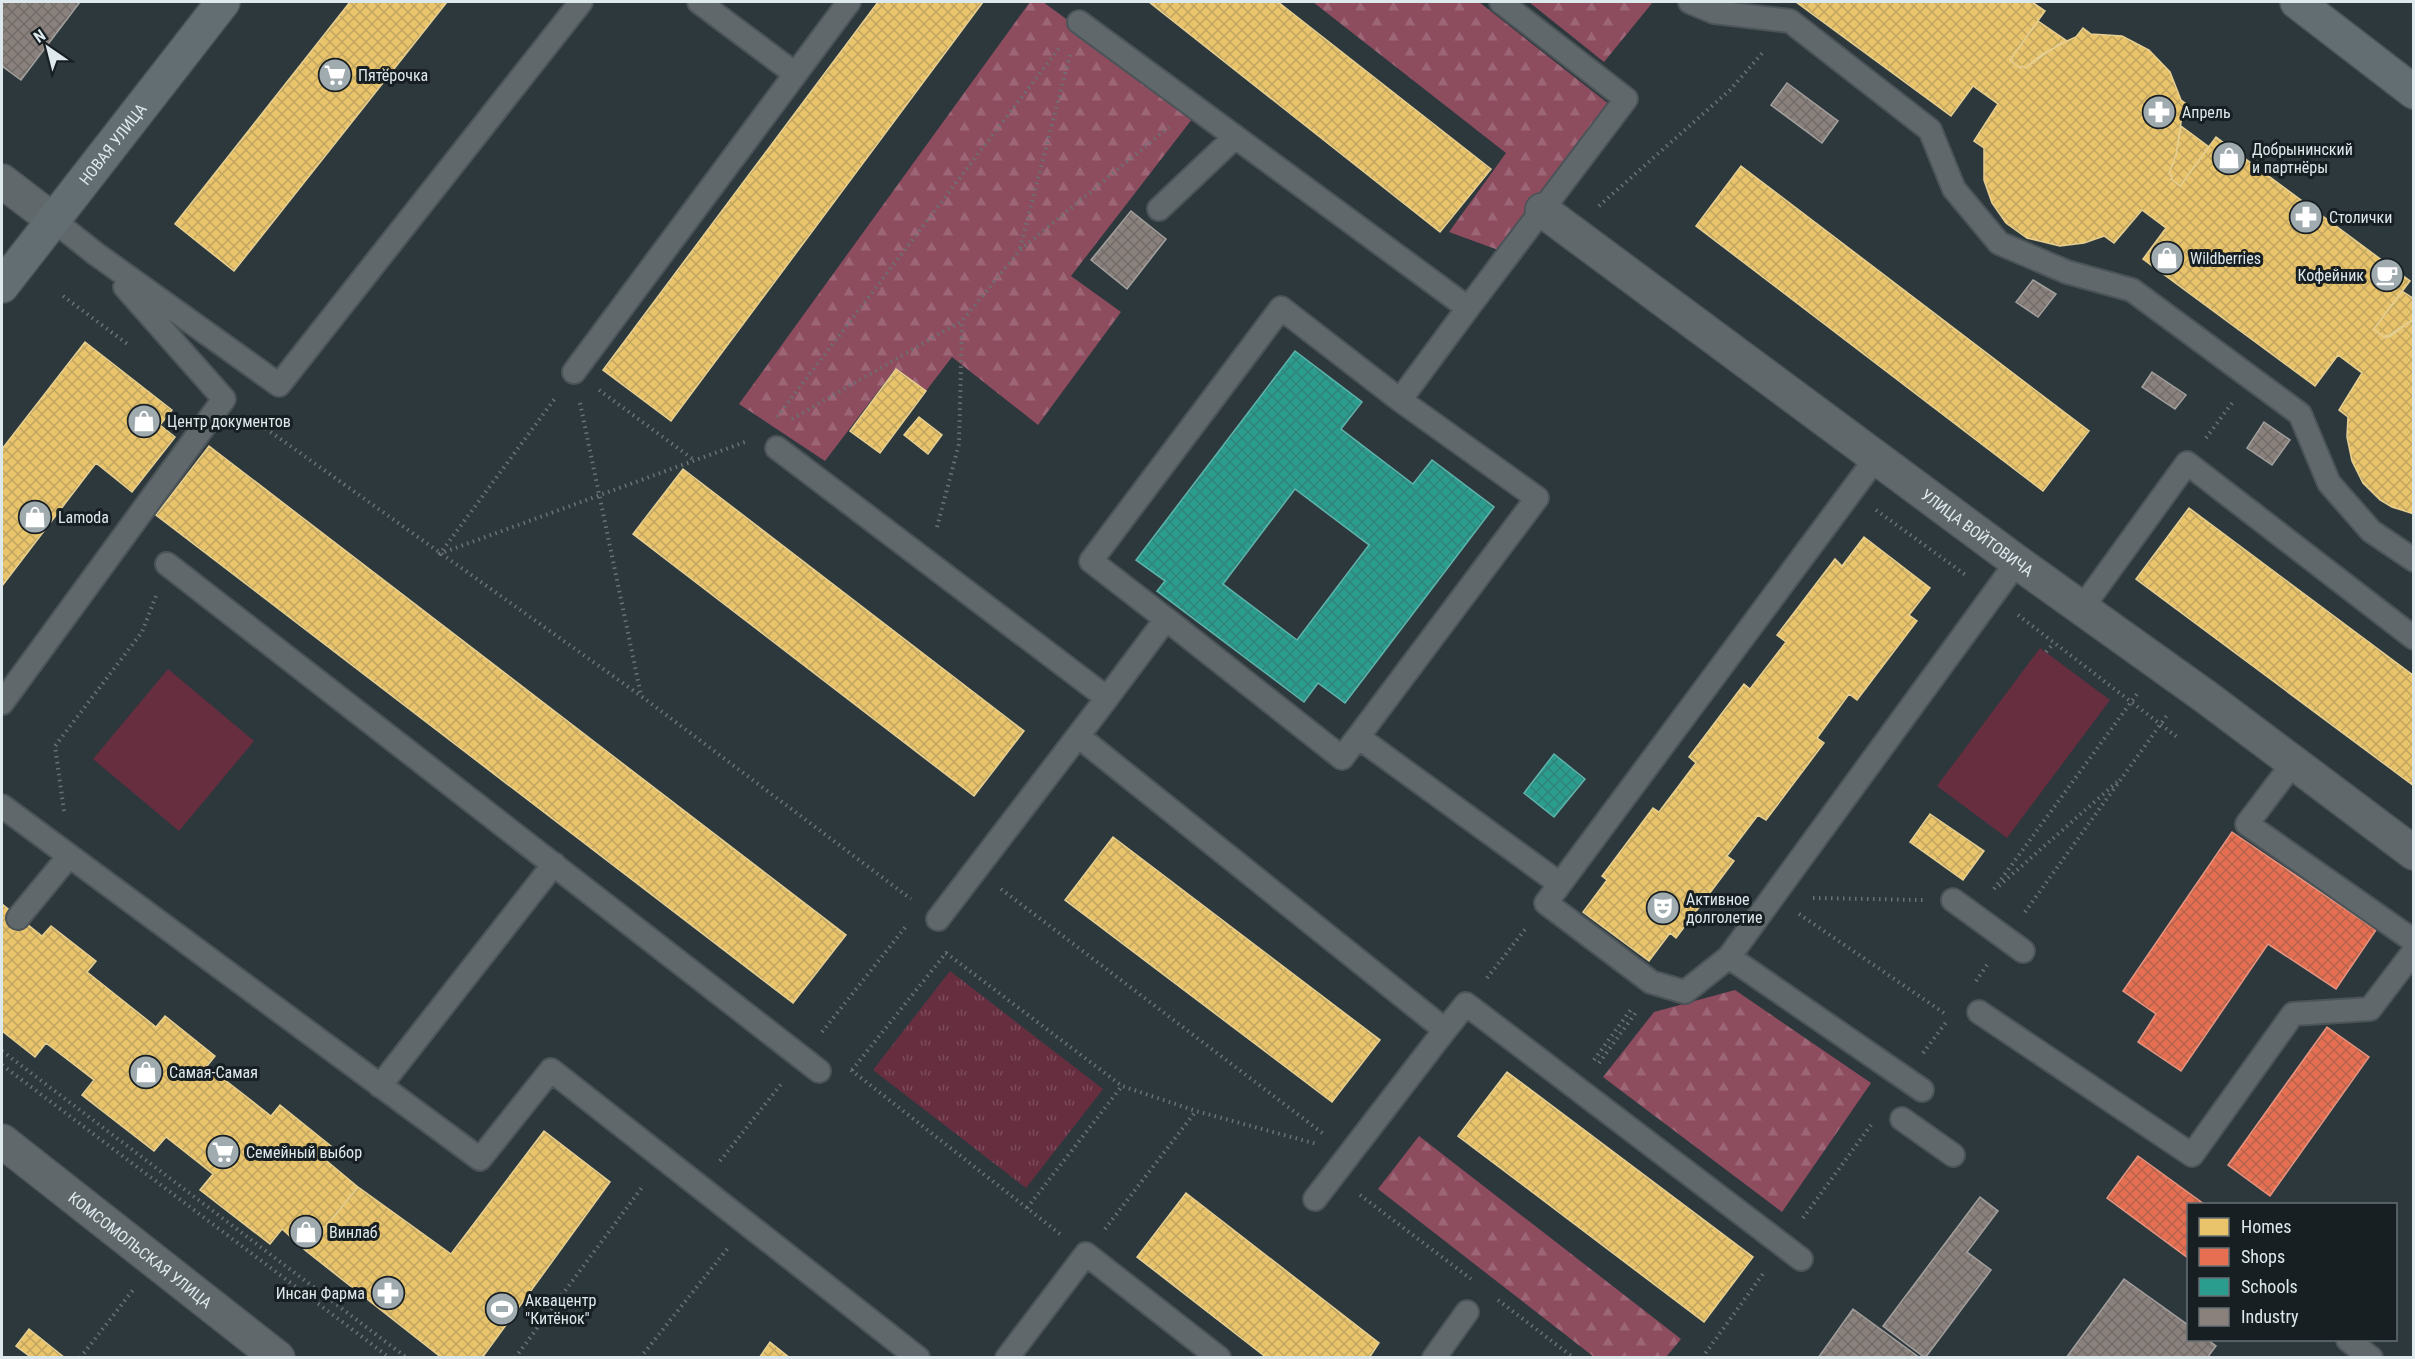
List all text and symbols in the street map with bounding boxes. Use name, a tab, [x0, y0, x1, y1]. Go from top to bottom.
north arrow	[18, 18, 78, 78]
text: N	[30, 26, 49, 47]
supermarket icon: Пятёрочка	[317, 57, 353, 93]
place label: Пятёрочка	[358, 66, 428, 85]
pharmacy icon: Апрель	[2141, 94, 2177, 130]
street label: НОВАЯ УЛИЦА	[75, 100, 151, 189]
place label: Апрель	[2182, 103, 2231, 122]
shop icon: Добрынинский и партнёры	[2211, 140, 2247, 176]
place label: Добрынинский и партнёры	[2252, 140, 2353, 177]
pharmacy icon: Столички	[2288, 199, 2324, 235]
place label: Столички	[2329, 208, 2392, 227]
shop icon: Wildberries	[2149, 240, 2185, 276]
place label: Wildberries	[2190, 249, 2261, 268]
cafe icon: Кофейник	[2369, 257, 2405, 293]
place label: Кофейник	[2298, 266, 2364, 285]
shop icon: Центр документов	[126, 403, 162, 439]
place label: Центр документов	[167, 412, 291, 431]
street label: УЛИЦА ВОЙТОВИЧА	[1917, 485, 2037, 581]
shop icon: Lamoda	[17, 499, 53, 535]
place label: Lamoda	[58, 508, 109, 527]
theatre icon: Активное долголетие	[1645, 890, 1681, 926]
place label: Активное долголетие	[1686, 890, 1762, 927]
shop icon: Самая-Самая	[128, 1054, 164, 1090]
place label: Самая-Самая	[169, 1063, 258, 1082]
supermarket icon: Семейный выбор	[205, 1134, 241, 1170]
place label: Семейный выбор	[246, 1143, 362, 1162]
street label: КОМСОМОЛЬСКАЯ УЛИЦА	[65, 1188, 215, 1312]
legend	[2187, 1203, 2397, 1341]
shop icon: Винлаб	[288, 1214, 324, 1250]
text: Homes	[2241, 1216, 2291, 1237]
place label: Винлаб	[329, 1223, 378, 1242]
text: Shops	[2241, 1246, 2285, 1267]
pharmacy icon: Инсан Фарма	[370, 1275, 406, 1311]
text: Schools	[2241, 1276, 2298, 1297]
place label: Инсан Фарма	[276, 1284, 365, 1303]
sports icon: Аквацентр "Китёнок"	[484, 1291, 520, 1327]
place label: Аквацентр "Китёнок"	[525, 1291, 596, 1328]
text: Industry	[2241, 1306, 2299, 1327]

